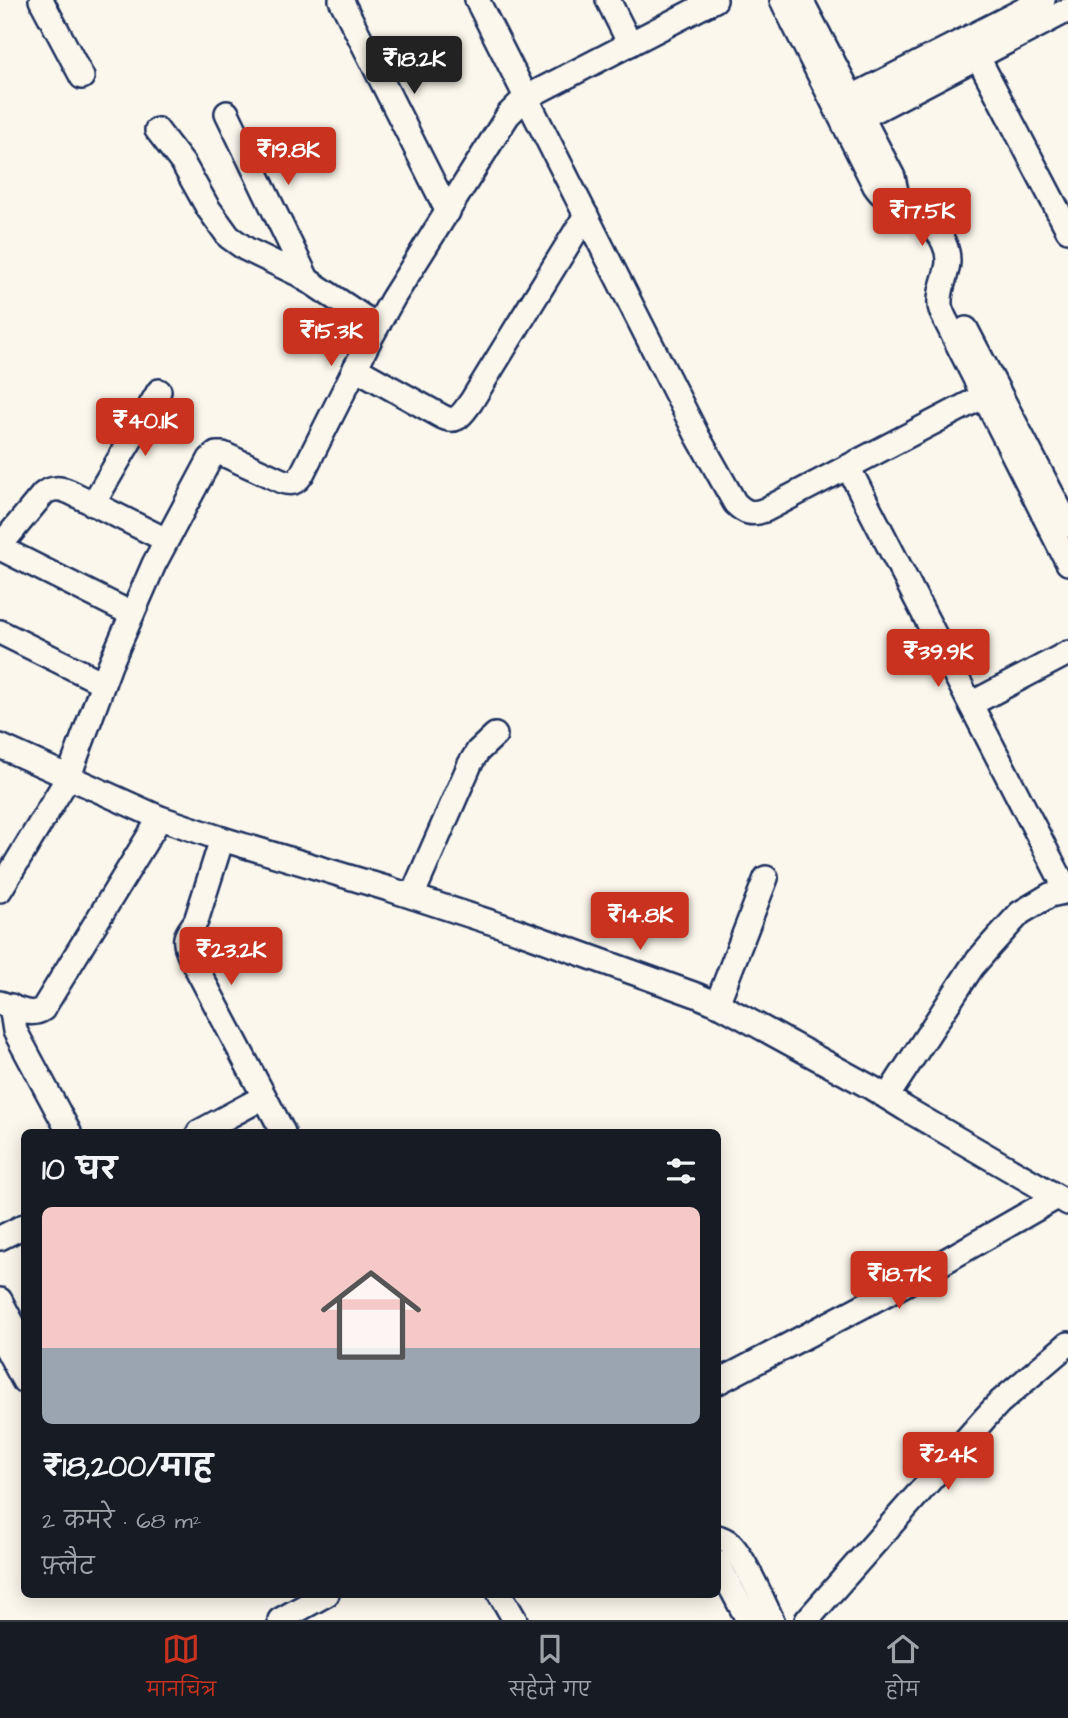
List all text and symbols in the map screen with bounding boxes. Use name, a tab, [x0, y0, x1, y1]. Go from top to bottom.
pin: ₹18.2K	[357, 36, 471, 96]
text: ₹18.2K	[382, 43, 446, 75]
pin: ₹19.8K	[231, 128, 345, 187]
text: ₹19.8K	[256, 134, 320, 166]
pin: ₹17.5K	[865, 188, 979, 248]
text: ₹17.5K	[889, 195, 955, 227]
pin: ₹15.3K	[274, 308, 388, 368]
text: ₹15.3K	[299, 315, 363, 347]
pin: ₹40.1K	[88, 398, 202, 458]
text: ₹40.1K	[112, 405, 178, 437]
pin: ₹39.9K	[881, 630, 995, 689]
text: ₹39.9K	[903, 636, 973, 668]
pin: ₹14.8K	[583, 892, 697, 952]
text: ₹14.8K	[607, 899, 673, 931]
pin: ₹23.2K	[174, 928, 288, 987]
text: ₹23.2K	[196, 934, 266, 966]
text: 10 घर	[42, 1149, 117, 1191]
icon: filters	[662, 1152, 700, 1190]
icon: home	[308, 1252, 434, 1378]
pin: ₹18.7K	[842, 1252, 956, 1311]
text: ₹18.7K	[867, 1258, 931, 1290]
pin: ₹24K	[907, 1432, 989, 1492]
text: ₹24K	[919, 1439, 977, 1471]
text: ₹18,200/माह	[42, 1446, 213, 1488]
text: 2 कमरे · 68 m²	[42, 1505, 201, 1537]
text: फ़्लैट	[42, 1551, 94, 1583]
tab: मानचित्र	[146, 1630, 216, 1710]
tab: सहेजे गए	[509, 1630, 591, 1710]
tab: होम	[884, 1630, 922, 1710]

